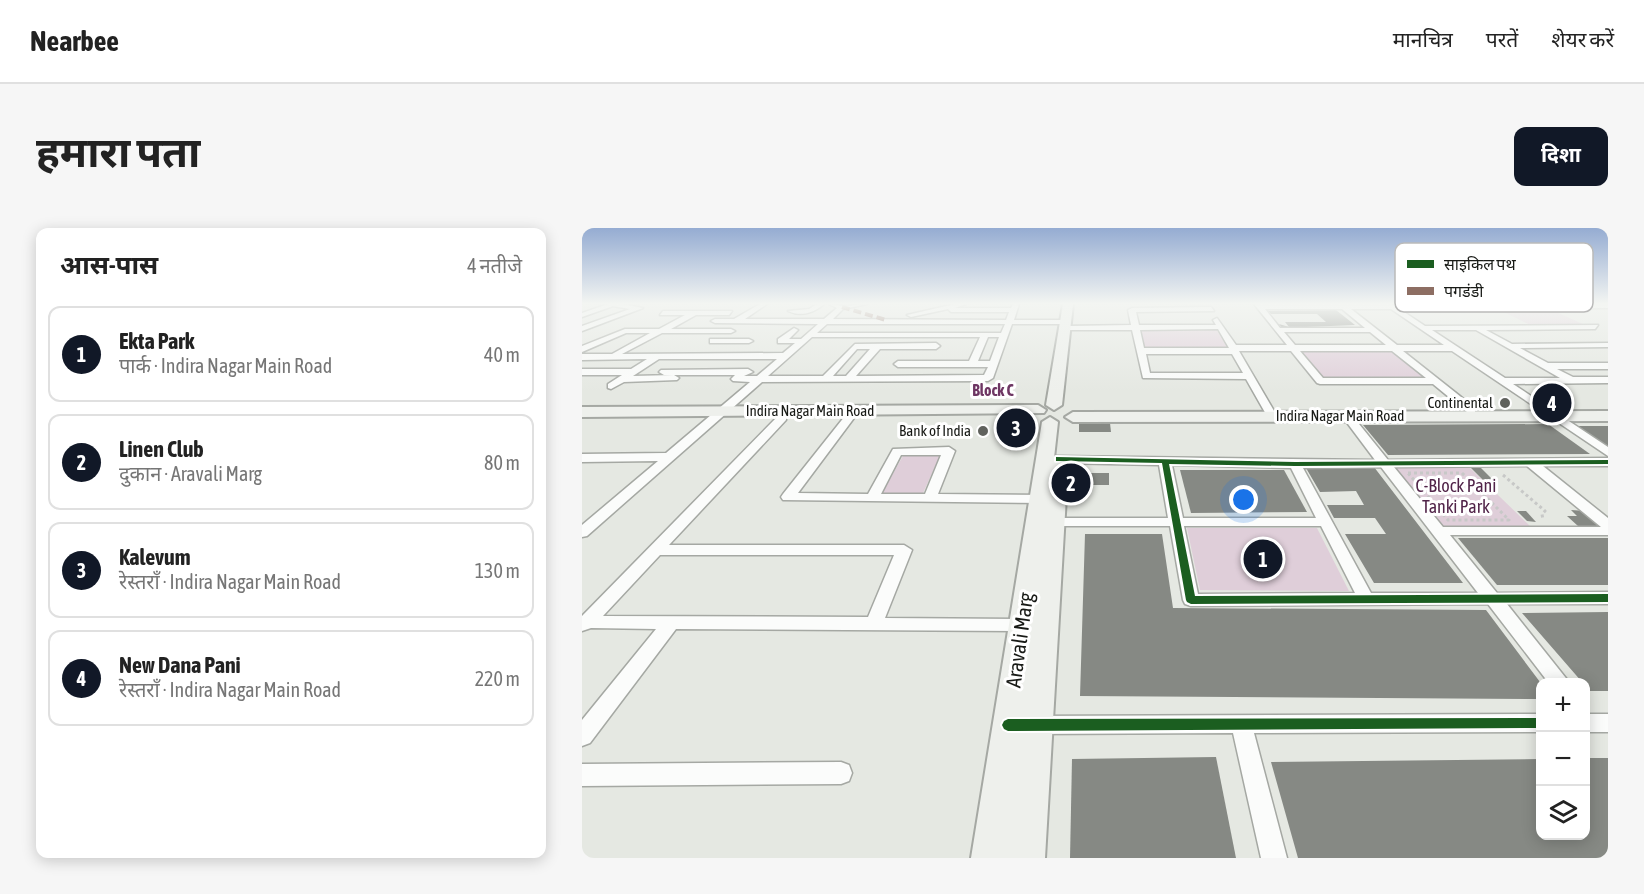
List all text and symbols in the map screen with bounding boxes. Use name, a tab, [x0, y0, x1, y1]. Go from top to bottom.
text: Nearbee	[30, 25, 119, 57]
text: मानचित्र	[1393, 27, 1453, 51]
text: परतें	[1486, 27, 1518, 51]
text: शेयर करें	[1551, 27, 1614, 51]
button: दिशा	[1514, 127, 1608, 186]
text: हमारा पता	[36, 128, 200, 176]
legend	[1395, 243, 1593, 312]
text: आस-पास	[60, 250, 158, 280]
text: 4 नतीजे	[467, 254, 522, 277]
text: साइकिल पथ	[1444, 255, 1516, 273]
text: पगडंडी	[1444, 282, 1484, 300]
text: Ekta Park	[119, 328, 194, 354]
text: 1	[77, 343, 86, 366]
text: 40 m	[484, 343, 520, 366]
text: पार्क · Indira Nagar Main Road	[119, 354, 332, 377]
pin: 4	[1532, 380, 1572, 426]
district label: Block C	[972, 381, 1015, 399]
place label: Continental	[1428, 394, 1493, 411]
marker: Continental	[1498, 396, 1512, 410]
street label: Indira Nagar Main Road	[746, 402, 874, 419]
pin: 3	[996, 406, 1036, 450]
street label: Indira Nagar Main Road	[1276, 407, 1404, 424]
place label: Bank of India	[899, 422, 971, 439]
marker: Bank of India	[976, 424, 990, 438]
text: Linen Club	[119, 436, 204, 462]
text: 2	[77, 451, 86, 474]
text: 80 m	[484, 451, 520, 474]
pin: 2	[1052, 460, 1090, 506]
text: दुकान · Aravali Marg	[119, 462, 262, 485]
park label: C-Block Pani Tanki Park	[1416, 475, 1496, 517]
your location	[1229, 485, 1258, 514]
pin: 1	[1244, 536, 1282, 582]
text: Kalevum	[119, 544, 190, 570]
text: 3	[77, 559, 86, 582]
text: 130 m	[475, 559, 520, 582]
text: रेस्तराँ · Indira Nagar Main Road	[119, 570, 341, 593]
street label: Aravali Marg	[1000, 591, 1038, 689]
text: New Dana Pani	[119, 652, 241, 678]
text: 4	[77, 667, 86, 690]
text: 220 m	[475, 667, 520, 690]
text: रेस्तराँ · Indira Nagar Main Road	[119, 678, 341, 701]
map controls	[1536, 678, 1590, 840]
button: +	[1536, 678, 1590, 732]
button: −	[1536, 732, 1590, 786]
button: layers	[1536, 786, 1590, 840]

